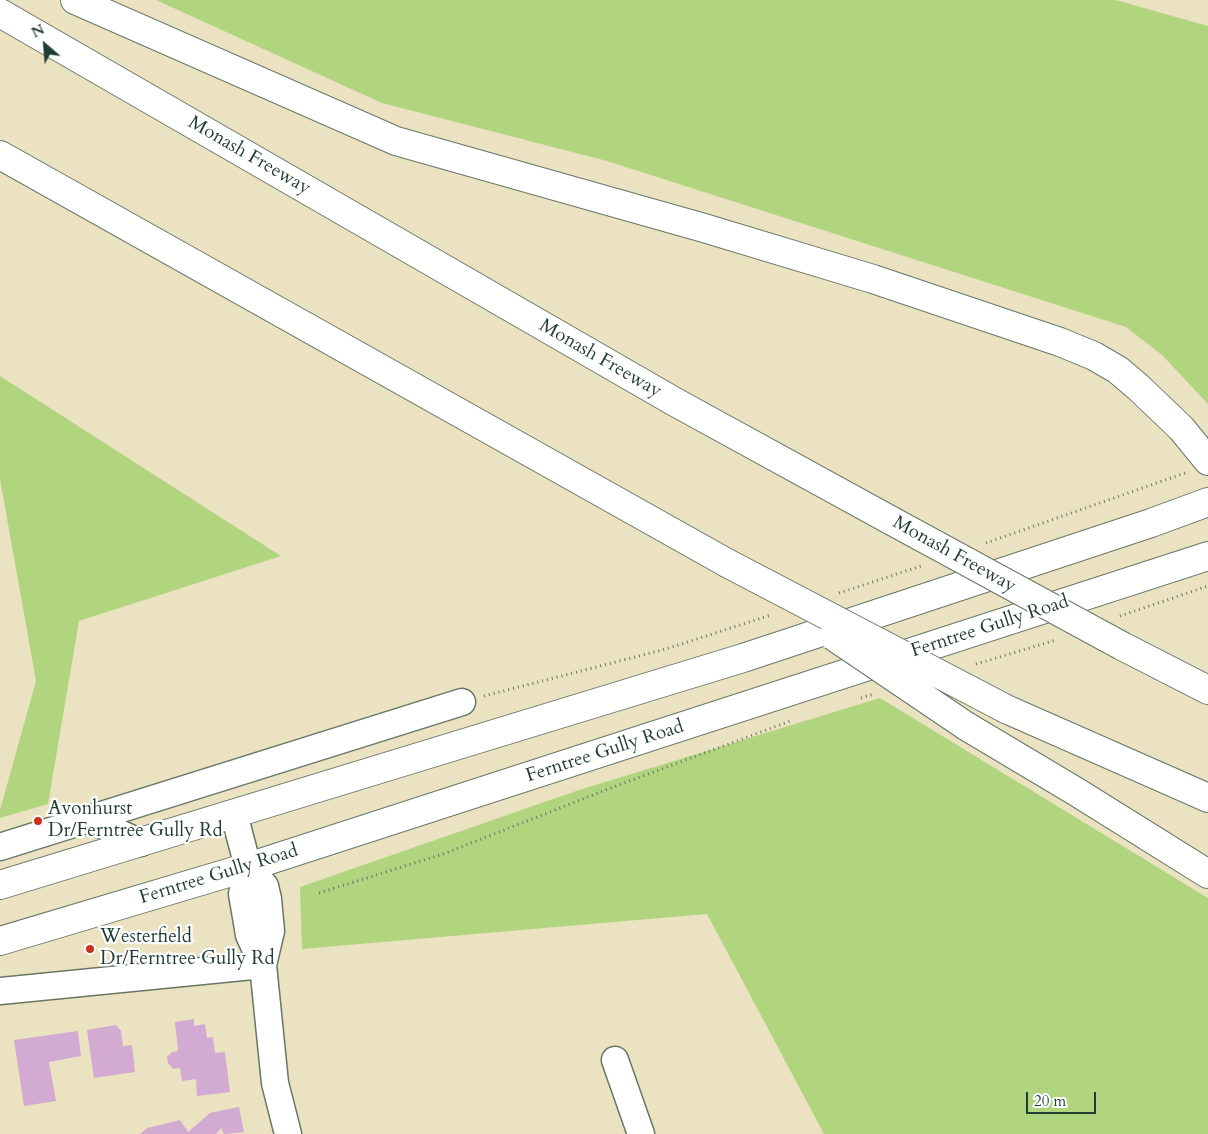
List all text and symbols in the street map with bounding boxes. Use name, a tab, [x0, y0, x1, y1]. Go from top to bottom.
north arrow	[20, 20, 70, 70]
text: N	[28, 20, 48, 42]
street label: Monash Freeway	[184, 112, 314, 200]
street label: Monash Freeway	[535, 315, 665, 403]
street label: Monash Freeway	[888, 512, 1020, 598]
street label: Ferntree Gully Road	[908, 591, 1072, 663]
street label: Ferntree Gully Road	[523, 716, 687, 788]
place label: Avonhurst Dr/Ferntree Gully Rd	[48, 799, 223, 843]
marker: Avonhurst Dr/Ferntree Gully Rd	[32, 815, 44, 827]
street label: Ferntree Gully Road	[137, 840, 301, 910]
place label: Westerfield Dr/Ferntree Gully Rd	[100, 927, 275, 971]
marker: Westerfield Dr/Ferntree Gully Rd	[84, 943, 96, 955]
scale bar	[1028, 1082, 1098, 1114]
text: 20 m	[1034, 1091, 1066, 1111]

